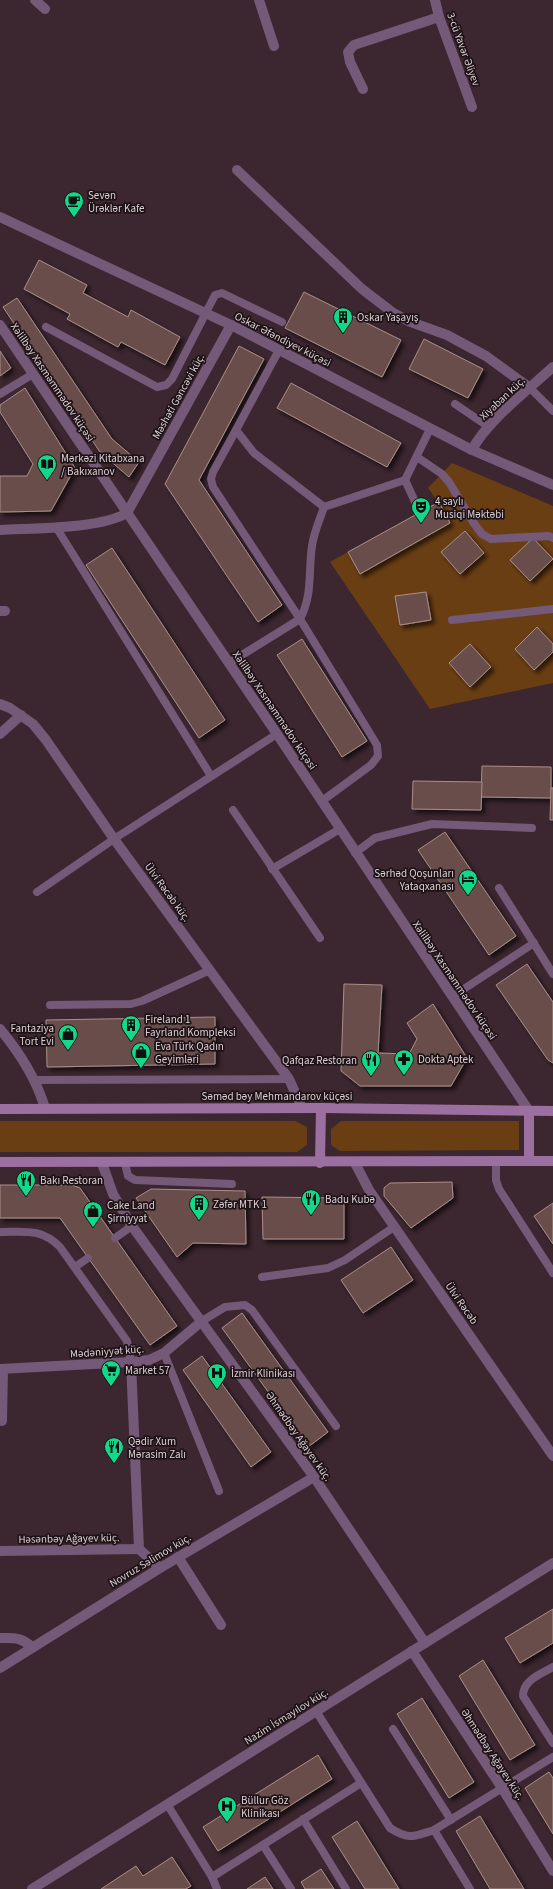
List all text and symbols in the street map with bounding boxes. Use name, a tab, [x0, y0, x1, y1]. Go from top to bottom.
street label: 3-cü Yavər Əliyev	[443, 10, 484, 88]
place label: Sevən Ürəklər Kafe	[88, 188, 145, 216]
cafe icon: Sevən Ürəklər Kafe	[63, 190, 85, 218]
building icon: Oskar Yaşayış	[332, 306, 354, 334]
street label: Oskar Əfəndiyev küçəsi	[232, 309, 334, 370]
place label: Oskar Yaşayış	[357, 310, 419, 325]
street label: Xəlilbəy Xasməmmədov küçəsi	[7, 320, 98, 445]
street label: Məshəti Gəncəvi küç.	[149, 351, 208, 442]
street label: Xiyaban küç.	[476, 373, 529, 423]
place label: Mərkəzi Kitabxana / Bakıxanov	[61, 451, 145, 479]
library icon: Mərkəzi Kitabxana / Bakıxanov	[36, 453, 58, 481]
place label: 4 saylı Musiqi Məktəbi	[435, 494, 504, 522]
theatre icon: 4 saylı Musiqi Məktəbi	[410, 496, 432, 524]
street label: Xəlilbəy Xasməmmədov küçəsi	[229, 648, 320, 773]
street label: Ülvi Rəcəb küç.	[141, 860, 194, 925]
place label: Sərhəd Qoşunları Yataqxanası	[374, 866, 454, 894]
hotel icon: Sərhəd Qoşunları Yataqxanası	[457, 868, 479, 896]
street label: Xəlilbəy Xasməmmədov küçəsi	[409, 918, 500, 1043]
place label: Fireland 1 Fayrland Kompleksi	[145, 1012, 236, 1040]
building icon: Fireland 1 Fayrland Kompleksi	[120, 1014, 142, 1042]
place label: Fantaziya Tort Evi	[11, 1021, 54, 1049]
shop icon: Fantaziya Tort Evi	[57, 1023, 79, 1051]
place label: Eva Türk Qadın Geyimləri	[155, 1039, 224, 1067]
shop icon: Eva Türk Qadın Geyimləri	[130, 1041, 152, 1069]
pharmacy icon: Dokta Aptek	[393, 1048, 415, 1076]
restaurant icon: Qafqaz Restoran	[360, 1049, 382, 1077]
place label: Dokta Aptek	[418, 1052, 474, 1067]
place label: Qafqaz Restoran	[282, 1053, 357, 1068]
street label: Səməd bəy Mehmandarov küçəsi	[202, 1089, 352, 1104]
restaurant icon: Bakı Restoran	[15, 1169, 37, 1197]
place label: Bakı Restoran	[40, 1173, 103, 1188]
restaurant icon: Badu Kubə	[300, 1188, 322, 1216]
place label: Badu Kubə	[325, 1192, 375, 1207]
building icon: Zəfər MTK 1	[188, 1193, 210, 1221]
place label: Zəfər MTK 1	[213, 1197, 267, 1212]
place label: Cake Land Şirniyyat	[107, 1198, 155, 1226]
shop icon: Cake Land Şirniyyat	[82, 1200, 104, 1228]
street label: Ülvi Rəcəb	[442, 1279, 482, 1327]
street label: Mədəniyyət küç.	[69, 1341, 145, 1362]
supermarket icon: Market 57	[100, 1359, 122, 1387]
hospital icon: İzmir Klinikası	[206, 1362, 228, 1390]
place label: Market 57	[125, 1363, 170, 1378]
place label: İzmir Klinikası	[231, 1366, 295, 1381]
street label: Əhmədbəy Ağayev küç.	[262, 1388, 335, 1484]
place label: Qədir Xum Mərasim Zalı	[128, 1434, 186, 1462]
restaurant icon: Qədir Xum Mərasim Zalı	[103, 1436, 125, 1464]
street label: Həsənbəy Ağayev küç.	[18, 1530, 120, 1547]
street label: Novruz Səlimov küç.	[106, 1530, 194, 1591]
street label: Nazim İsmayılov küç.	[241, 1684, 331, 1748]
street label: Əhmədbəy Ağayev küç.	[457, 1706, 528, 1803]
place label: Büllur Göz Klinikası	[241, 1793, 289, 1821]
hospital icon: Büllur Göz Klinikası	[216, 1795, 238, 1823]

